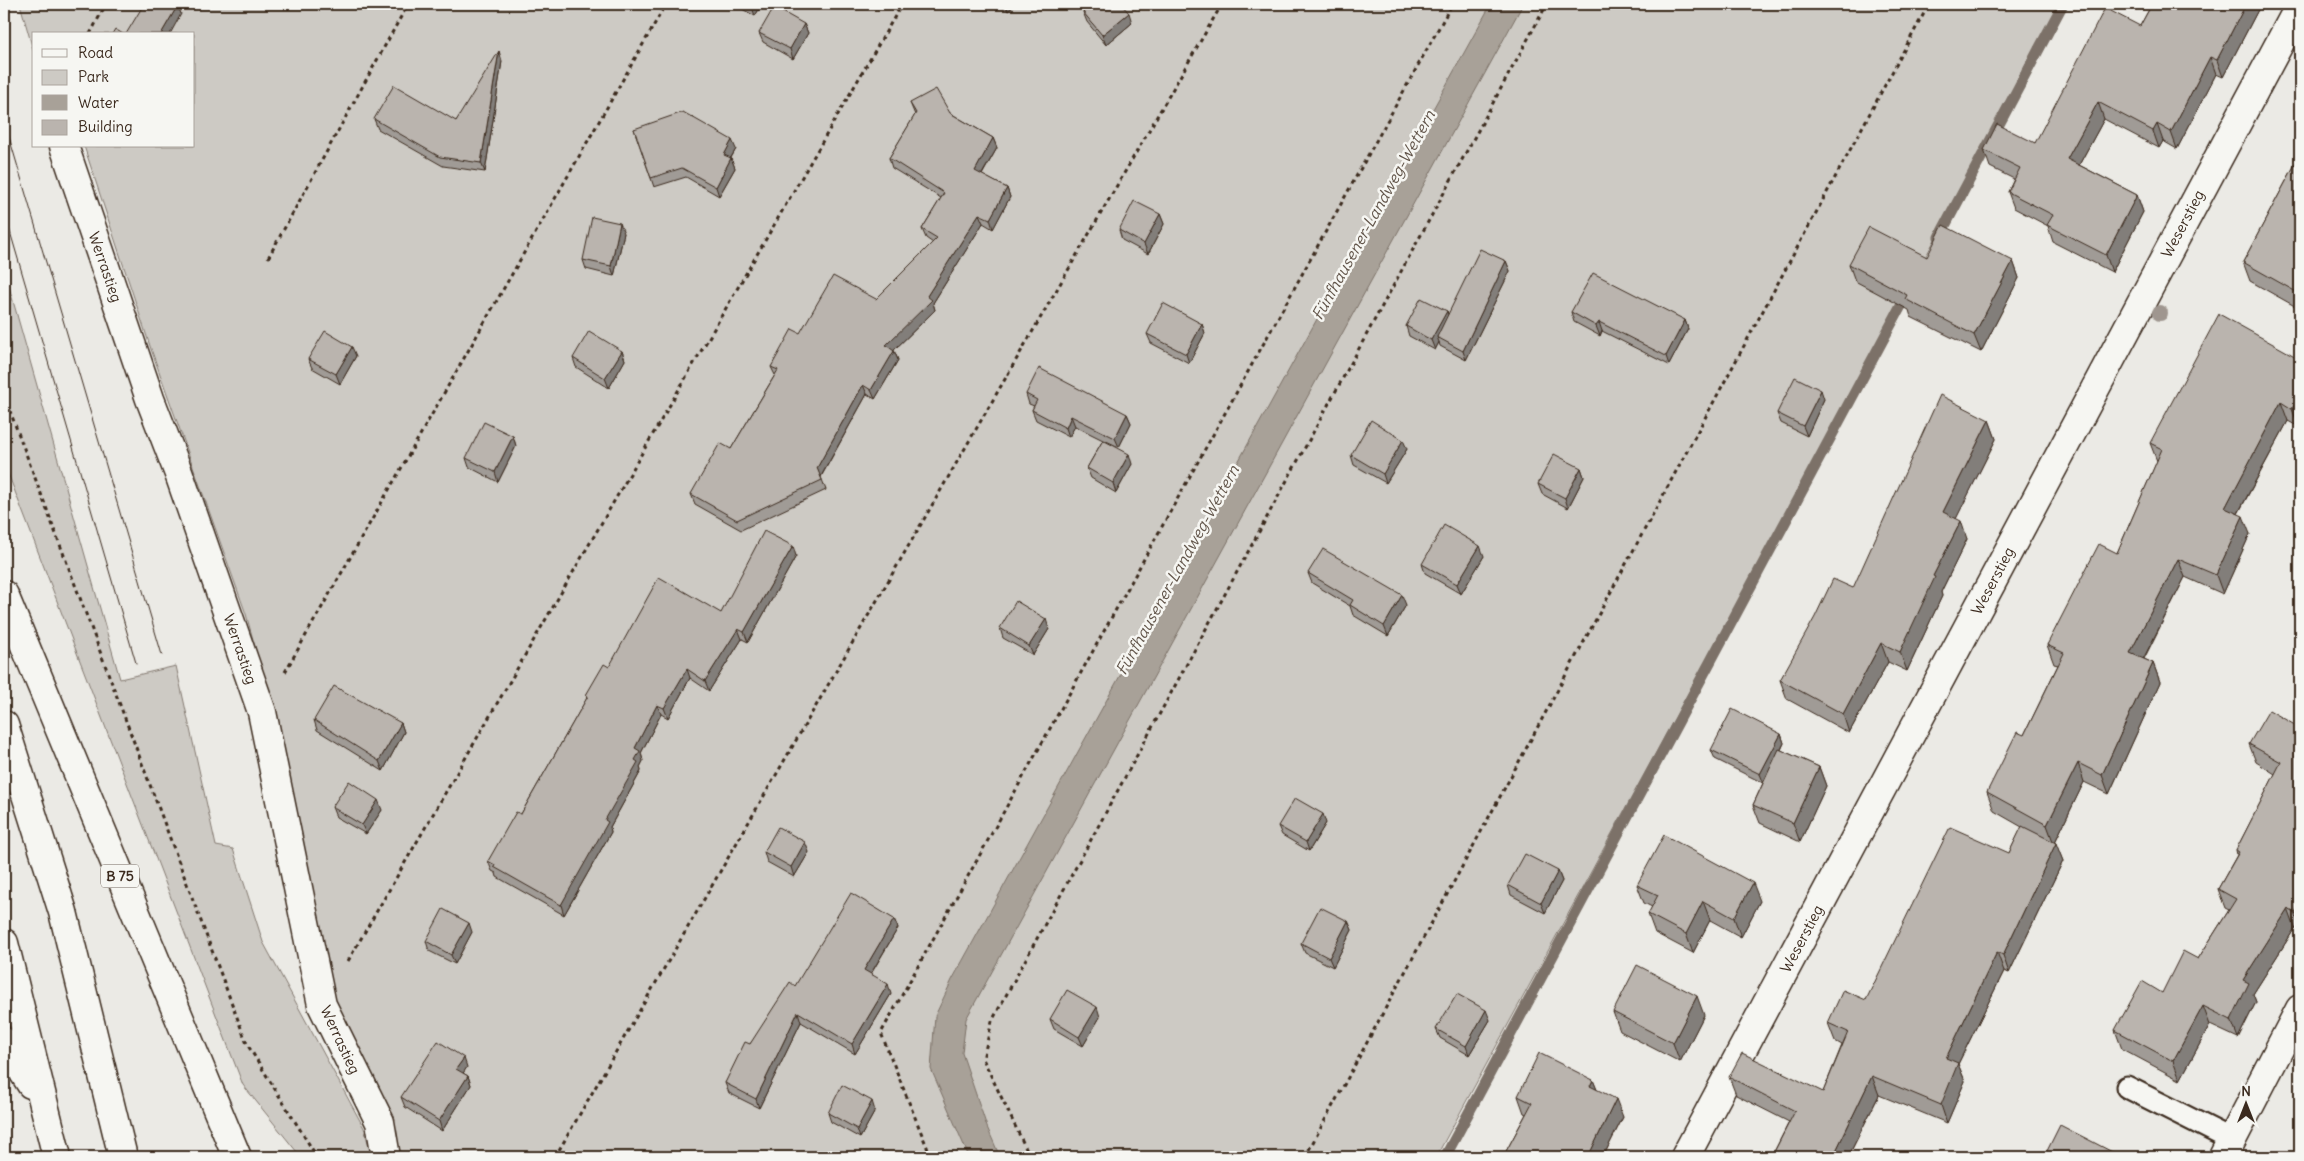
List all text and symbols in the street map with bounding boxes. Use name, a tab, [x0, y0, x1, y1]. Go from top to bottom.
legend	[32, 32, 195, 148]
text: Road	[78, 43, 113, 62]
text: Park	[78, 67, 109, 86]
text: Water	[78, 93, 119, 112]
water label: Fünfhausener-Landweg-Wettern	[1307, 106, 1439, 323]
text: Building	[78, 117, 133, 136]
street label: Weserstieg	[2157, 187, 2208, 261]
street label: Werrastieg	[85, 229, 126, 305]
water label: Fünfhausener-Landweg-Wettern	[1111, 461, 1243, 678]
street label: Weserstieg	[1967, 544, 2018, 618]
street label: Werrastieg	[220, 611, 261, 687]
road number: B 75	[101, 864, 139, 888]
street label: Weserstieg	[1776, 902, 1827, 976]
street label: Werrastieg	[316, 1002, 365, 1077]
north arrow	[2222, 1078, 2272, 1128]
text: N	[2241, 1082, 2251, 1100]

